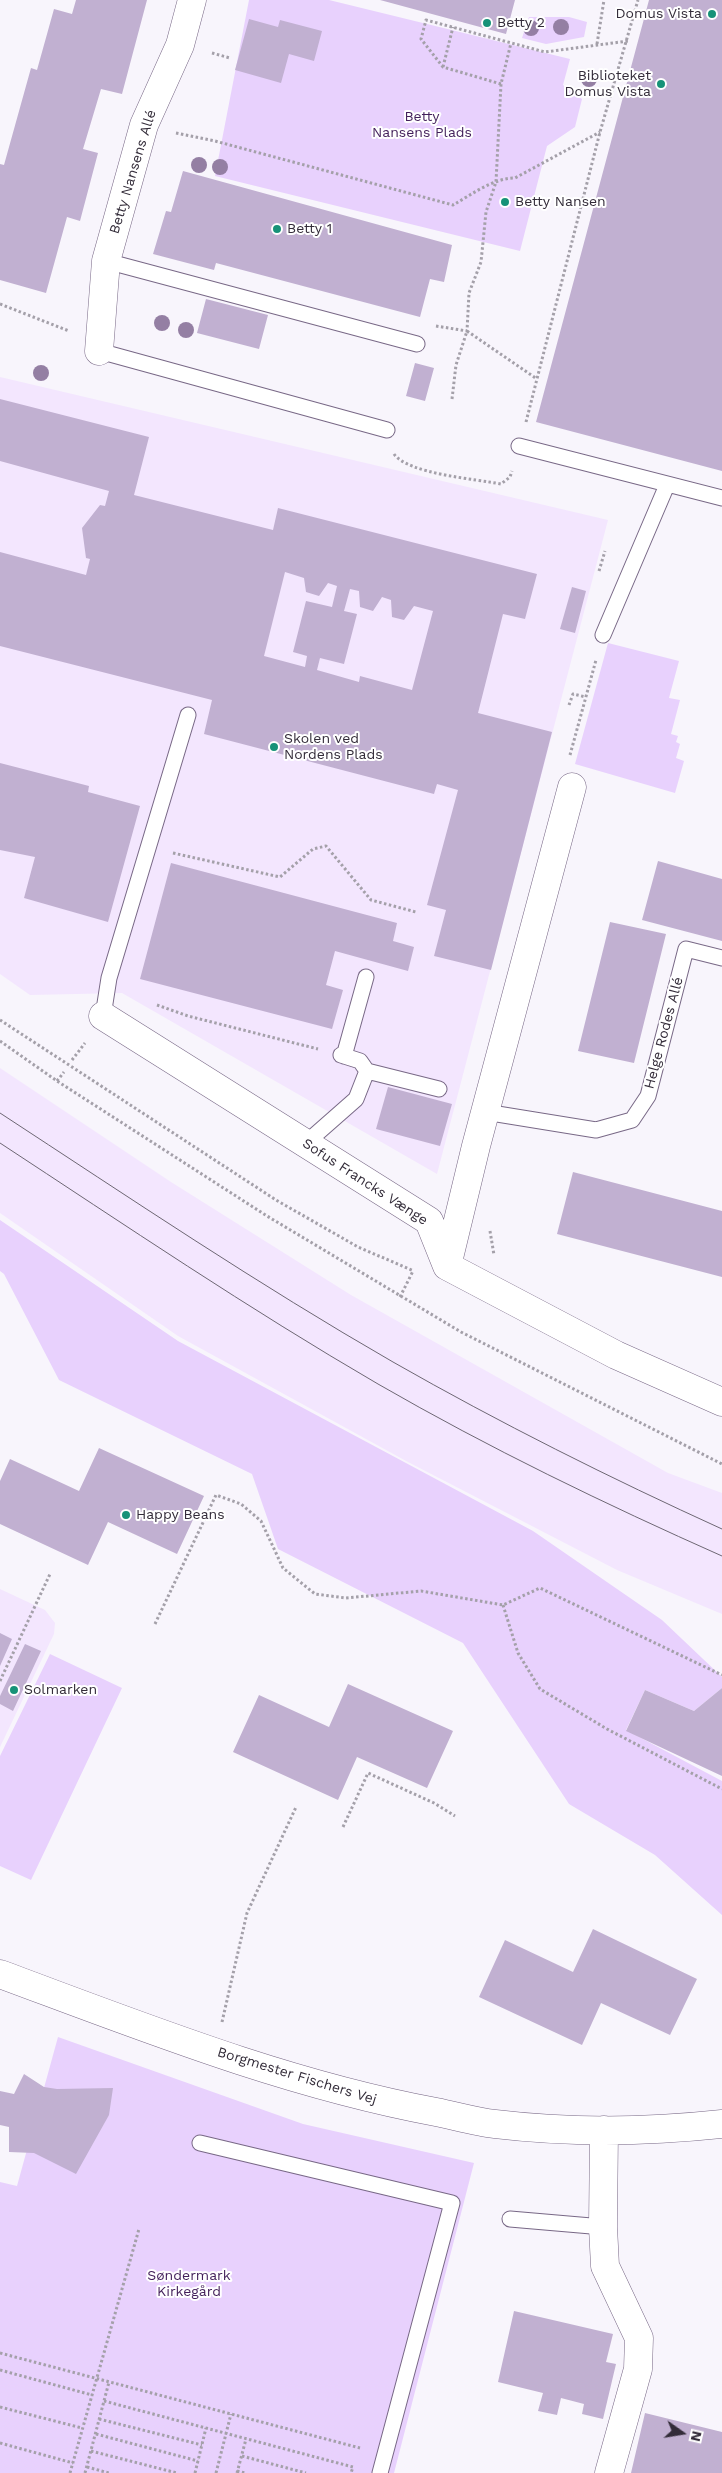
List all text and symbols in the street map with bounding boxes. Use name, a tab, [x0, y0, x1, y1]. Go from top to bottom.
place label: Domus Vista	[615, 6, 702, 22]
marker: Domus Vista	[706, 8, 718, 20]
place label: Betty 2	[497, 15, 545, 31]
marker: Betty 2	[481, 17, 493, 29]
place label: Biblioteket Domus Vista	[564, 68, 651, 100]
marker: Biblioteket Domus Vista	[655, 78, 667, 90]
street label: Betty Nansens Allé	[106, 108, 160, 236]
park label: Betty Nansens Plads	[372, 109, 472, 142]
place label: Betty Nansen	[515, 194, 606, 210]
marker: Betty Nansen	[499, 196, 511, 208]
place label: Betty 1	[287, 221, 332, 237]
marker: Betty 1	[271, 223, 283, 235]
place label: Skolen ved Nordens Plads	[284, 731, 383, 764]
marker: Skolen ved Nordens Plads	[268, 741, 280, 753]
street label: Helge Rodes Allé	[641, 975, 687, 1091]
street label: Sofus Francks Vænge	[299, 1135, 431, 1229]
place label: Happy Beans	[136, 1507, 225, 1523]
marker: Happy Beans	[120, 1509, 132, 1521]
place label: Solmarken	[24, 1682, 97, 1698]
marker: Solmarken	[8, 1684, 20, 1696]
street label: Borgmester Fischers Vej	[215, 2044, 379, 2108]
park label: Søndermark Kirkegård	[147, 2268, 231, 2300]
north arrow	[657, 2408, 707, 2458]
text: N	[688, 2430, 706, 2443]

